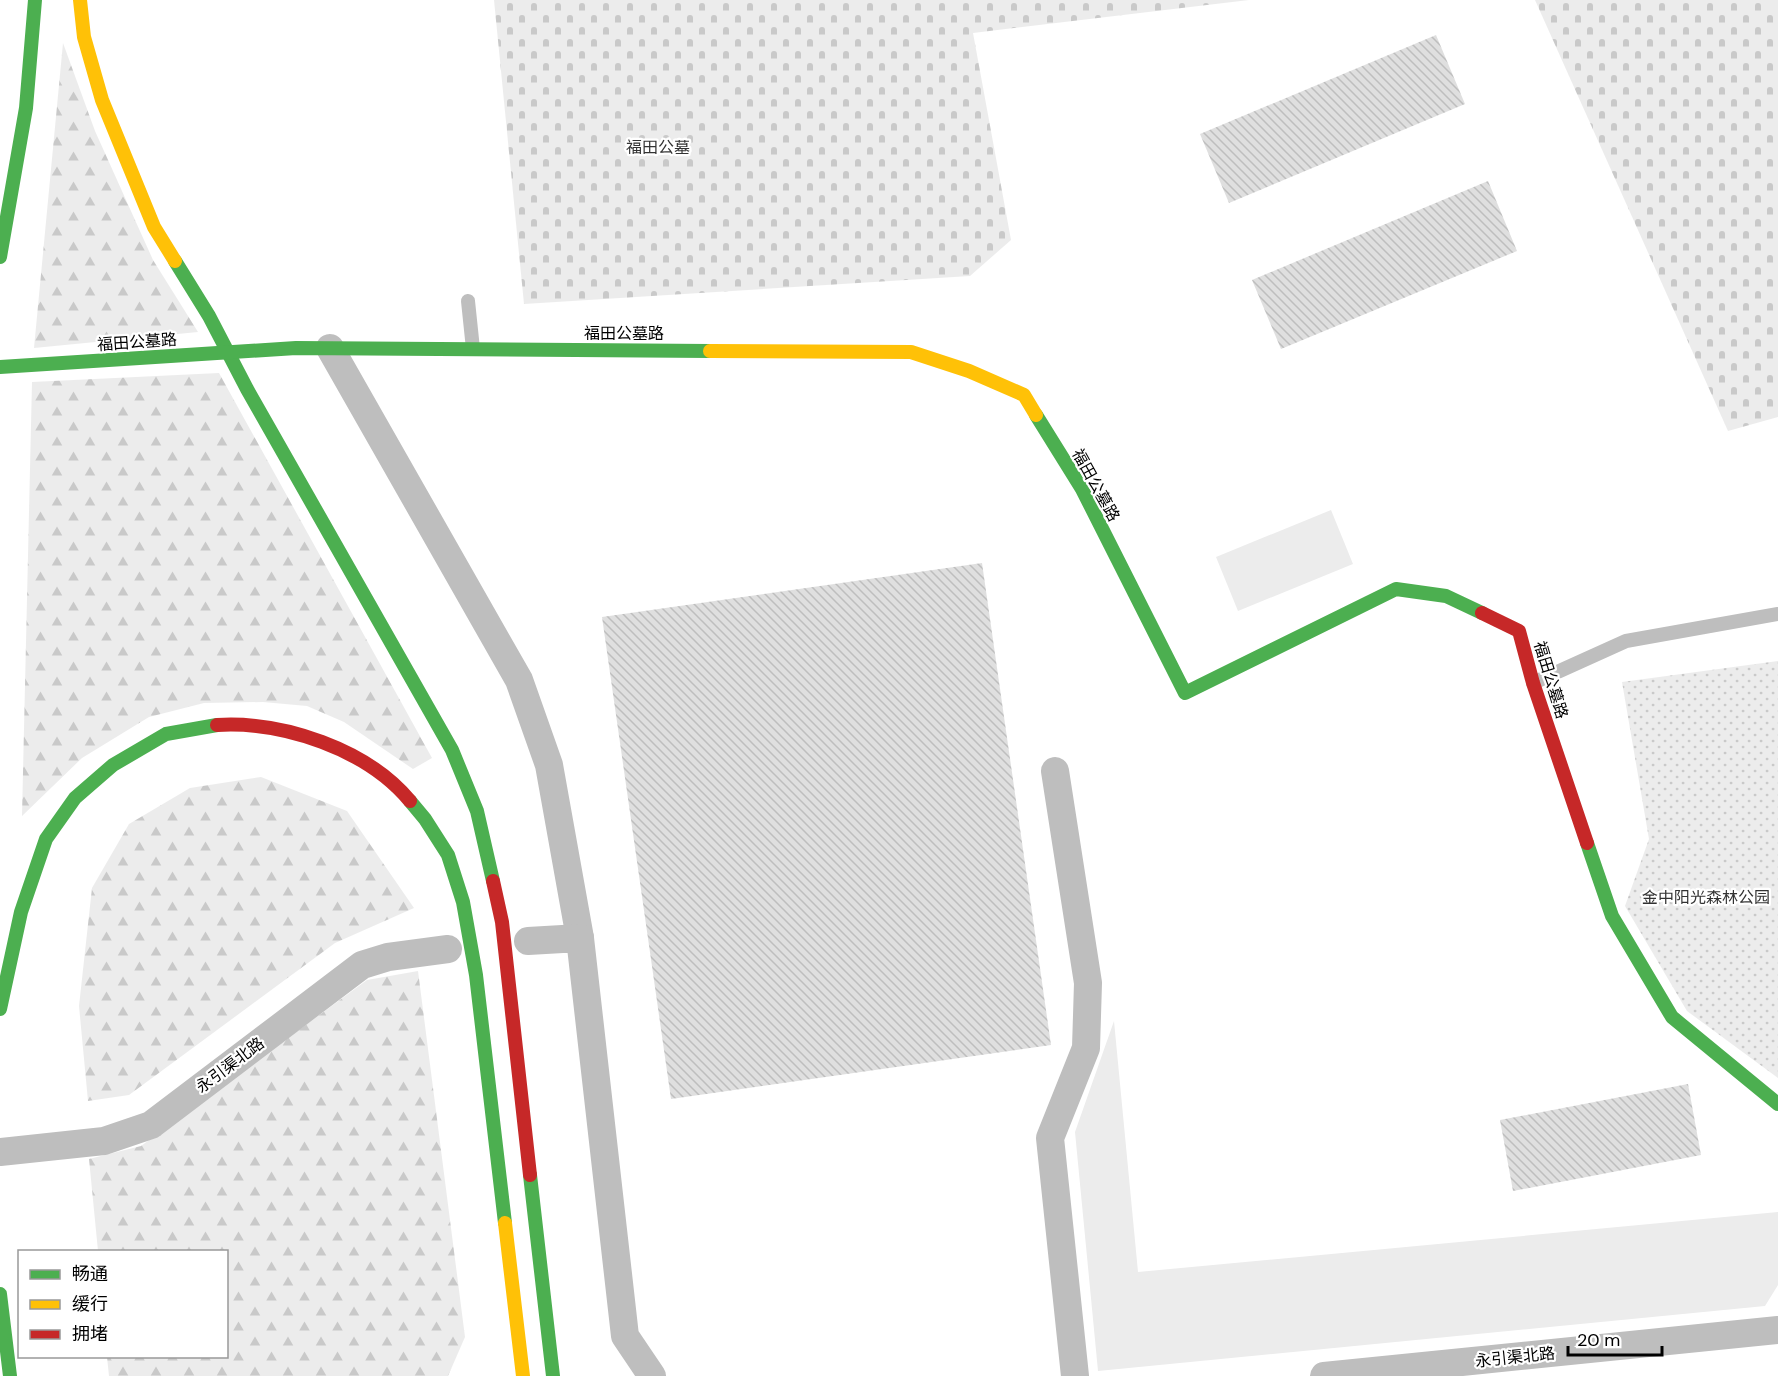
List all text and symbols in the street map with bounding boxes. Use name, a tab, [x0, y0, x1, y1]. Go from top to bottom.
park label: 福田公墓	[626, 137, 690, 158]
street label: 福田公墓路	[584, 323, 664, 344]
street label: 福田公墓路	[96, 329, 178, 355]
street label: 福田公墓路	[1067, 445, 1125, 525]
street label: 福田公墓路	[1529, 639, 1573, 721]
park label: 金中阳光森林公园	[1642, 887, 1770, 908]
street label: 永引渠北路	[192, 1033, 268, 1097]
legend	[18, 1250, 228, 1358]
text: 畅通	[72, 1262, 108, 1286]
text: 缓行	[72, 1292, 108, 1316]
scale bar	[1568, 1319, 1662, 1357]
text: 拥堵	[72, 1322, 108, 1346]
text: 20 m	[1577, 1328, 1620, 1352]
street label: 永引渠北路	[1474, 1342, 1556, 1372]

